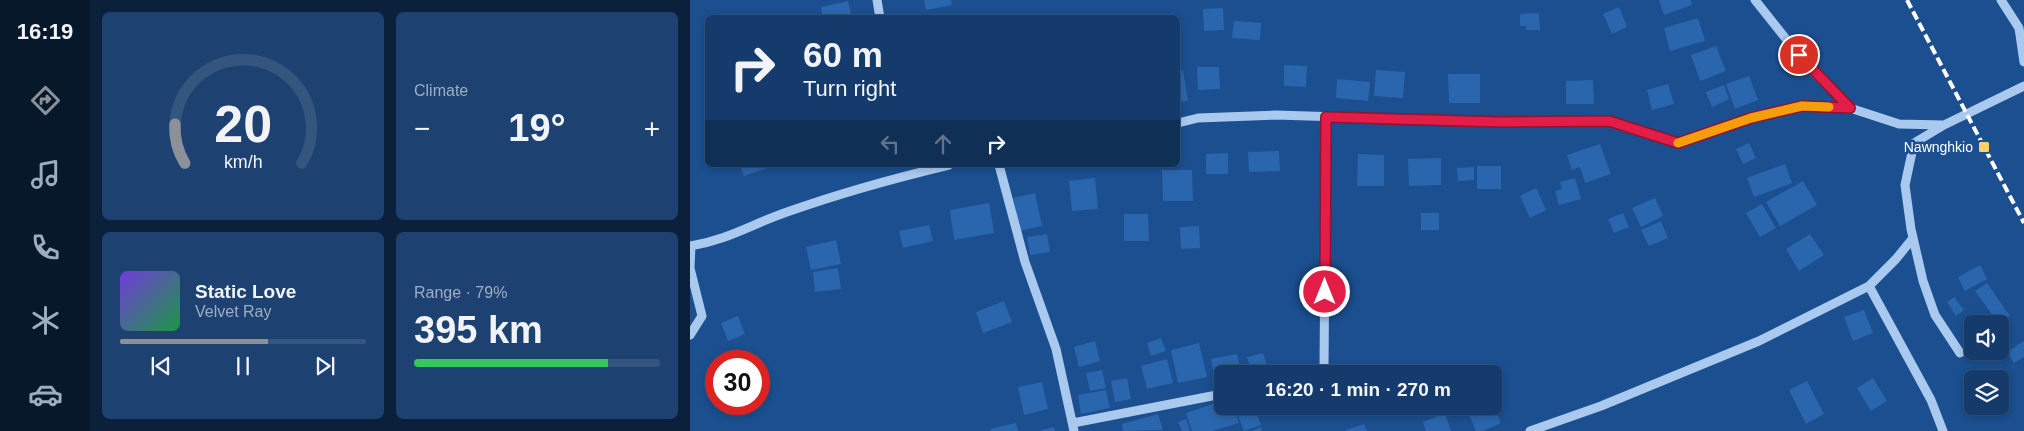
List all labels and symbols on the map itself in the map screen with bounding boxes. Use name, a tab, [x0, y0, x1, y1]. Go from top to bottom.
pin	[1778, 34, 1820, 76]
place label: Nawnghkio	[1904, 139, 1973, 155]
marker: Nawnghkio	[1977, 140, 1991, 154]
position arrow	[1298, 265, 1350, 317]
speed limit sign: 30	[705, 350, 770, 415]

